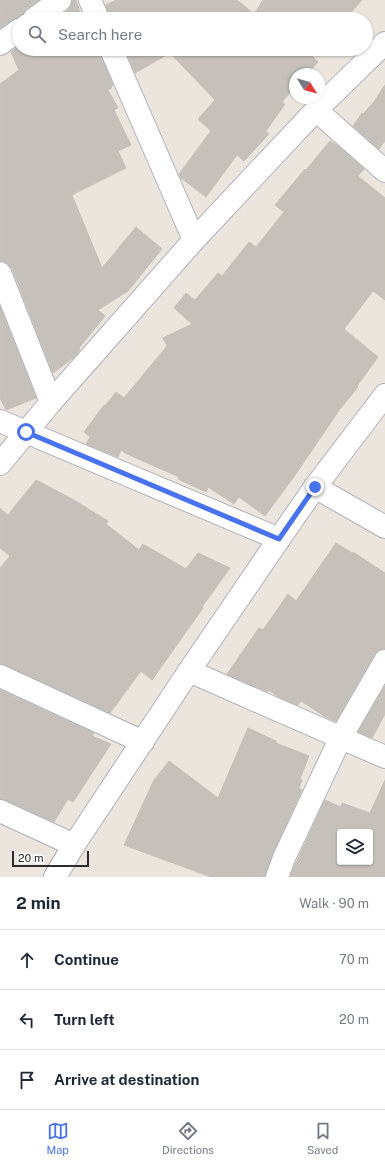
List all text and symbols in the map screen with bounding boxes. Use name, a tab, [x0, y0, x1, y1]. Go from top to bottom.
search box	[12, 12, 373, 56]
icon: search	[26, 23, 48, 45]
text: Search here	[58, 26, 142, 43]
north arrow	[289, 68, 325, 104]
route start	[17, 423, 35, 441]
route end	[306, 478, 324, 496]
map controls	[337, 829, 373, 865]
button: layers	[337, 829, 373, 865]
scale bar	[12, 849, 89, 868]
text: 20 m	[18, 852, 43, 864]
text: 2 min	[16, 893, 61, 913]
text: Walk · 90 m	[299, 896, 369, 911]
icon: ahead	[16, 949, 38, 971]
text: Continue	[54, 951, 119, 968]
text: 70 m	[339, 952, 369, 967]
icon: left	[16, 1009, 38, 1031]
text: Turn left	[54, 1011, 115, 1028]
text: 20 m	[339, 1012, 369, 1027]
icon: arrive	[16, 1069, 38, 1091]
text: Arrive at destination	[54, 1071, 199, 1088]
tab: Map	[47, 1120, 69, 1156]
tab: Directions	[162, 1120, 214, 1156]
tab: Saved	[307, 1120, 338, 1156]

